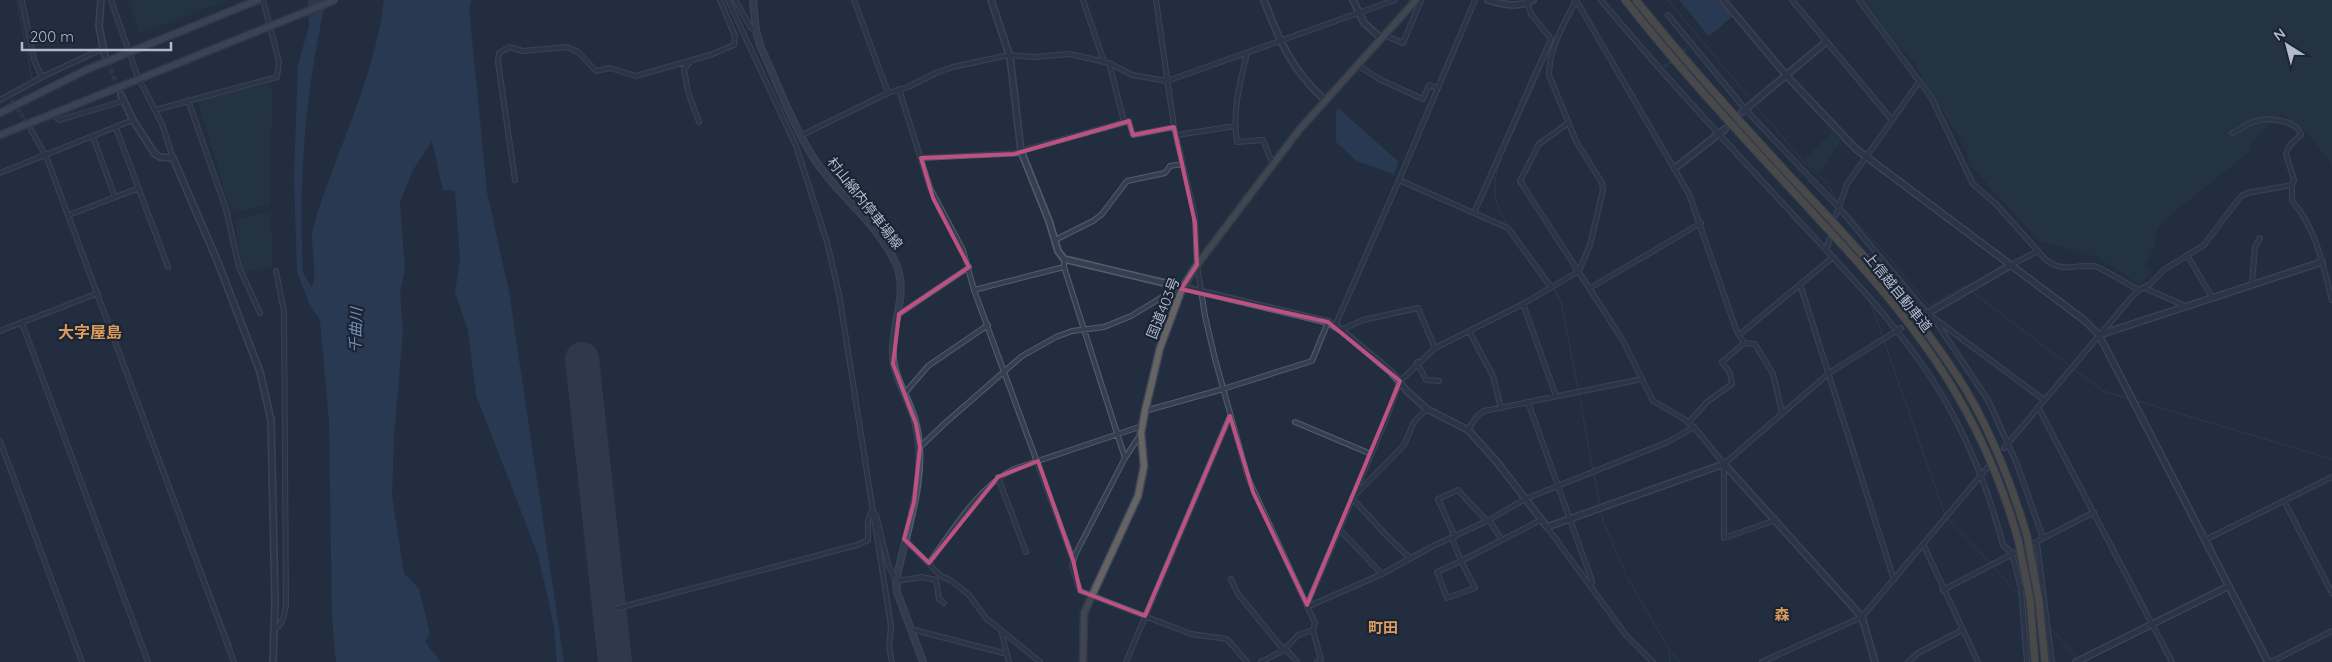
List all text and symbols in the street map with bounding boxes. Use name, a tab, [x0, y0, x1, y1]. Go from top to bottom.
scale bar	[22, 20, 171, 52]
north arrow	[2262, 20, 2312, 70]
text: N	[2270, 24, 2289, 45]
text: 200 m	[30, 27, 74, 46]
street label: 村山綿内停車場線	[823, 153, 907, 253]
street label: 上信越自動車道	[1860, 248, 1936, 336]
street label: 国道403号	[1142, 274, 1184, 342]
water label: 千曲川	[345, 305, 366, 353]
district label: 大字屋島	[58, 322, 122, 342]
district label: 森	[1774, 605, 1790, 624]
district label: 町田	[1368, 618, 1398, 637]

